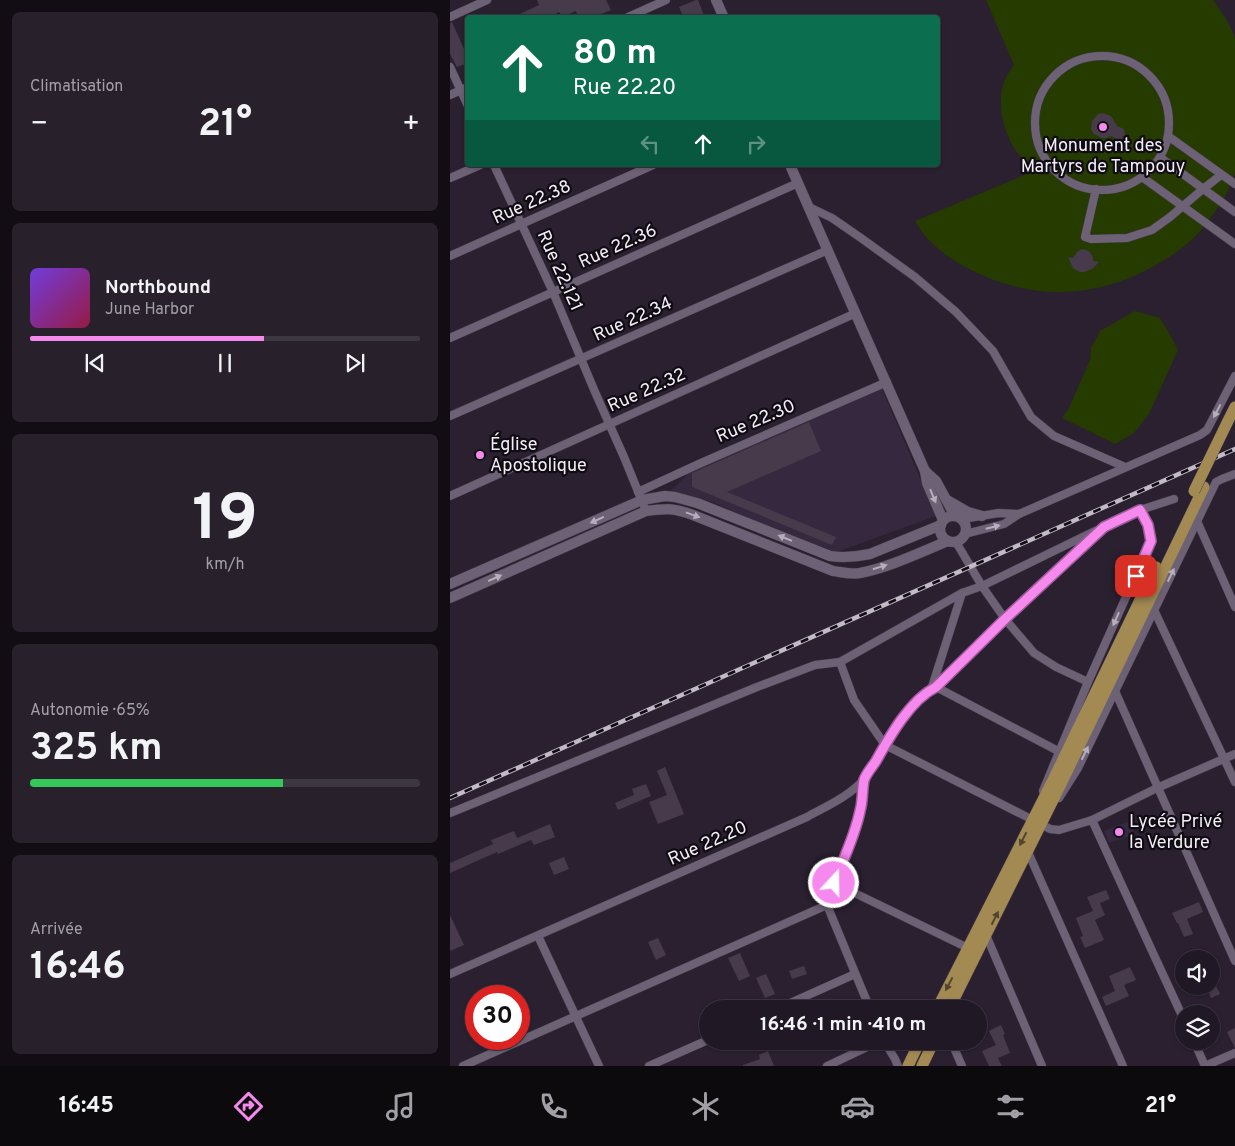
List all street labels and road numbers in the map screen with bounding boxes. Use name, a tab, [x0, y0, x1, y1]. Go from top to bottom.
street label: Rue 22.38	[489, 175, 575, 231]
street label: Rue 22.36	[575, 220, 661, 274]
street label: Rue 22.121	[531, 227, 587, 315]
street label: Rue 22.34	[590, 292, 676, 348]
street label: Rue 22.32	[604, 364, 690, 418]
street label: Rue 22.30	[713, 395, 799, 449]
street label: Rue 22.20	[665, 816, 751, 872]

